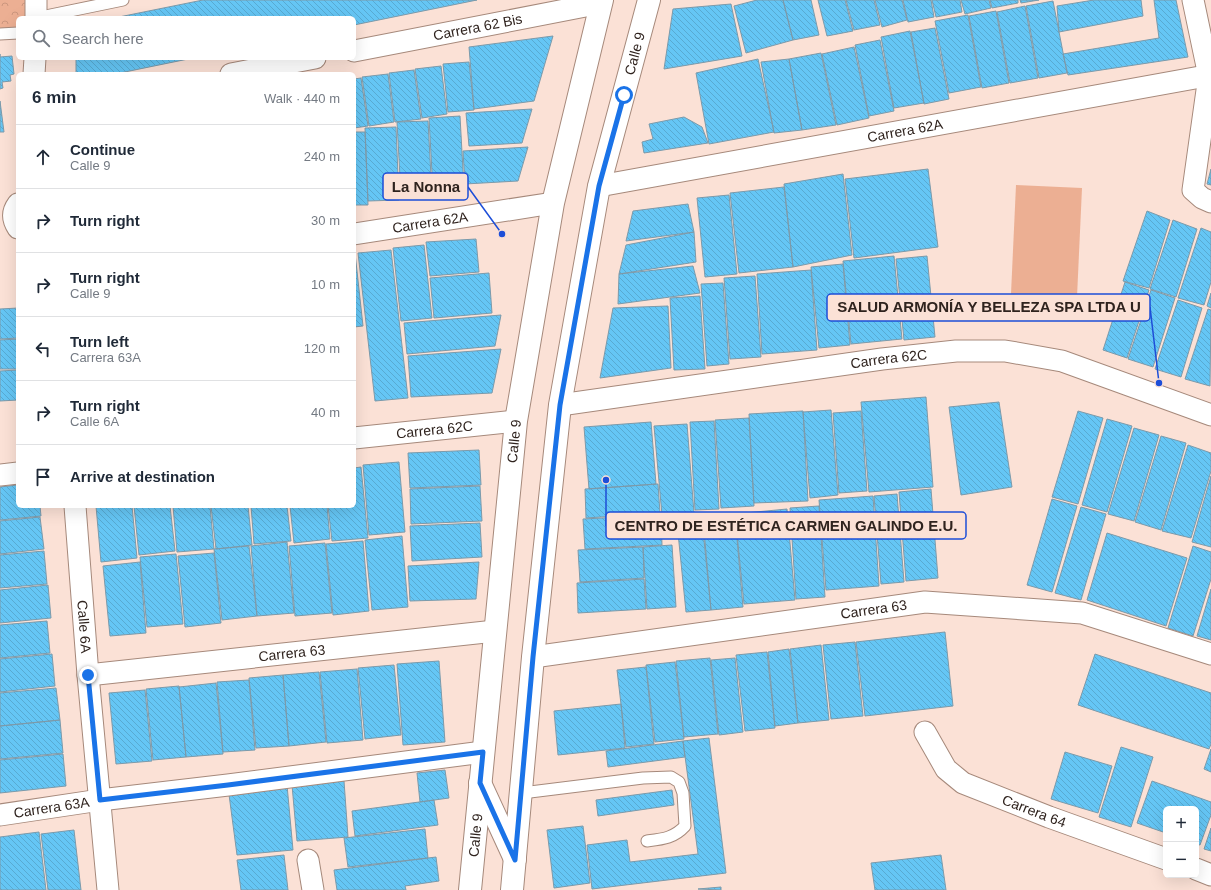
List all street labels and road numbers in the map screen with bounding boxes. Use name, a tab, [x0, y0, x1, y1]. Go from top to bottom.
street label: Carrera 62 Bis	[432, 10, 524, 43]
street label: Calle 9	[621, 30, 648, 77]
street label: Carrera 62A	[866, 116, 945, 145]
street label: Carrera 62A	[391, 208, 470, 236]
street label: Carrera 62C	[849, 346, 928, 371]
street label: Carrera 62C	[395, 418, 474, 442]
street label: Calle 9	[504, 418, 524, 464]
street label: Carrera 63	[839, 597, 908, 622]
street label: Calle 6A	[74, 600, 94, 654]
street label: Carrera 63	[258, 641, 326, 665]
street label: Carrera 64	[1000, 791, 1068, 830]
street label: Carrera 63A	[12, 794, 91, 821]
street label: Calle 9	[465, 813, 485, 858]

